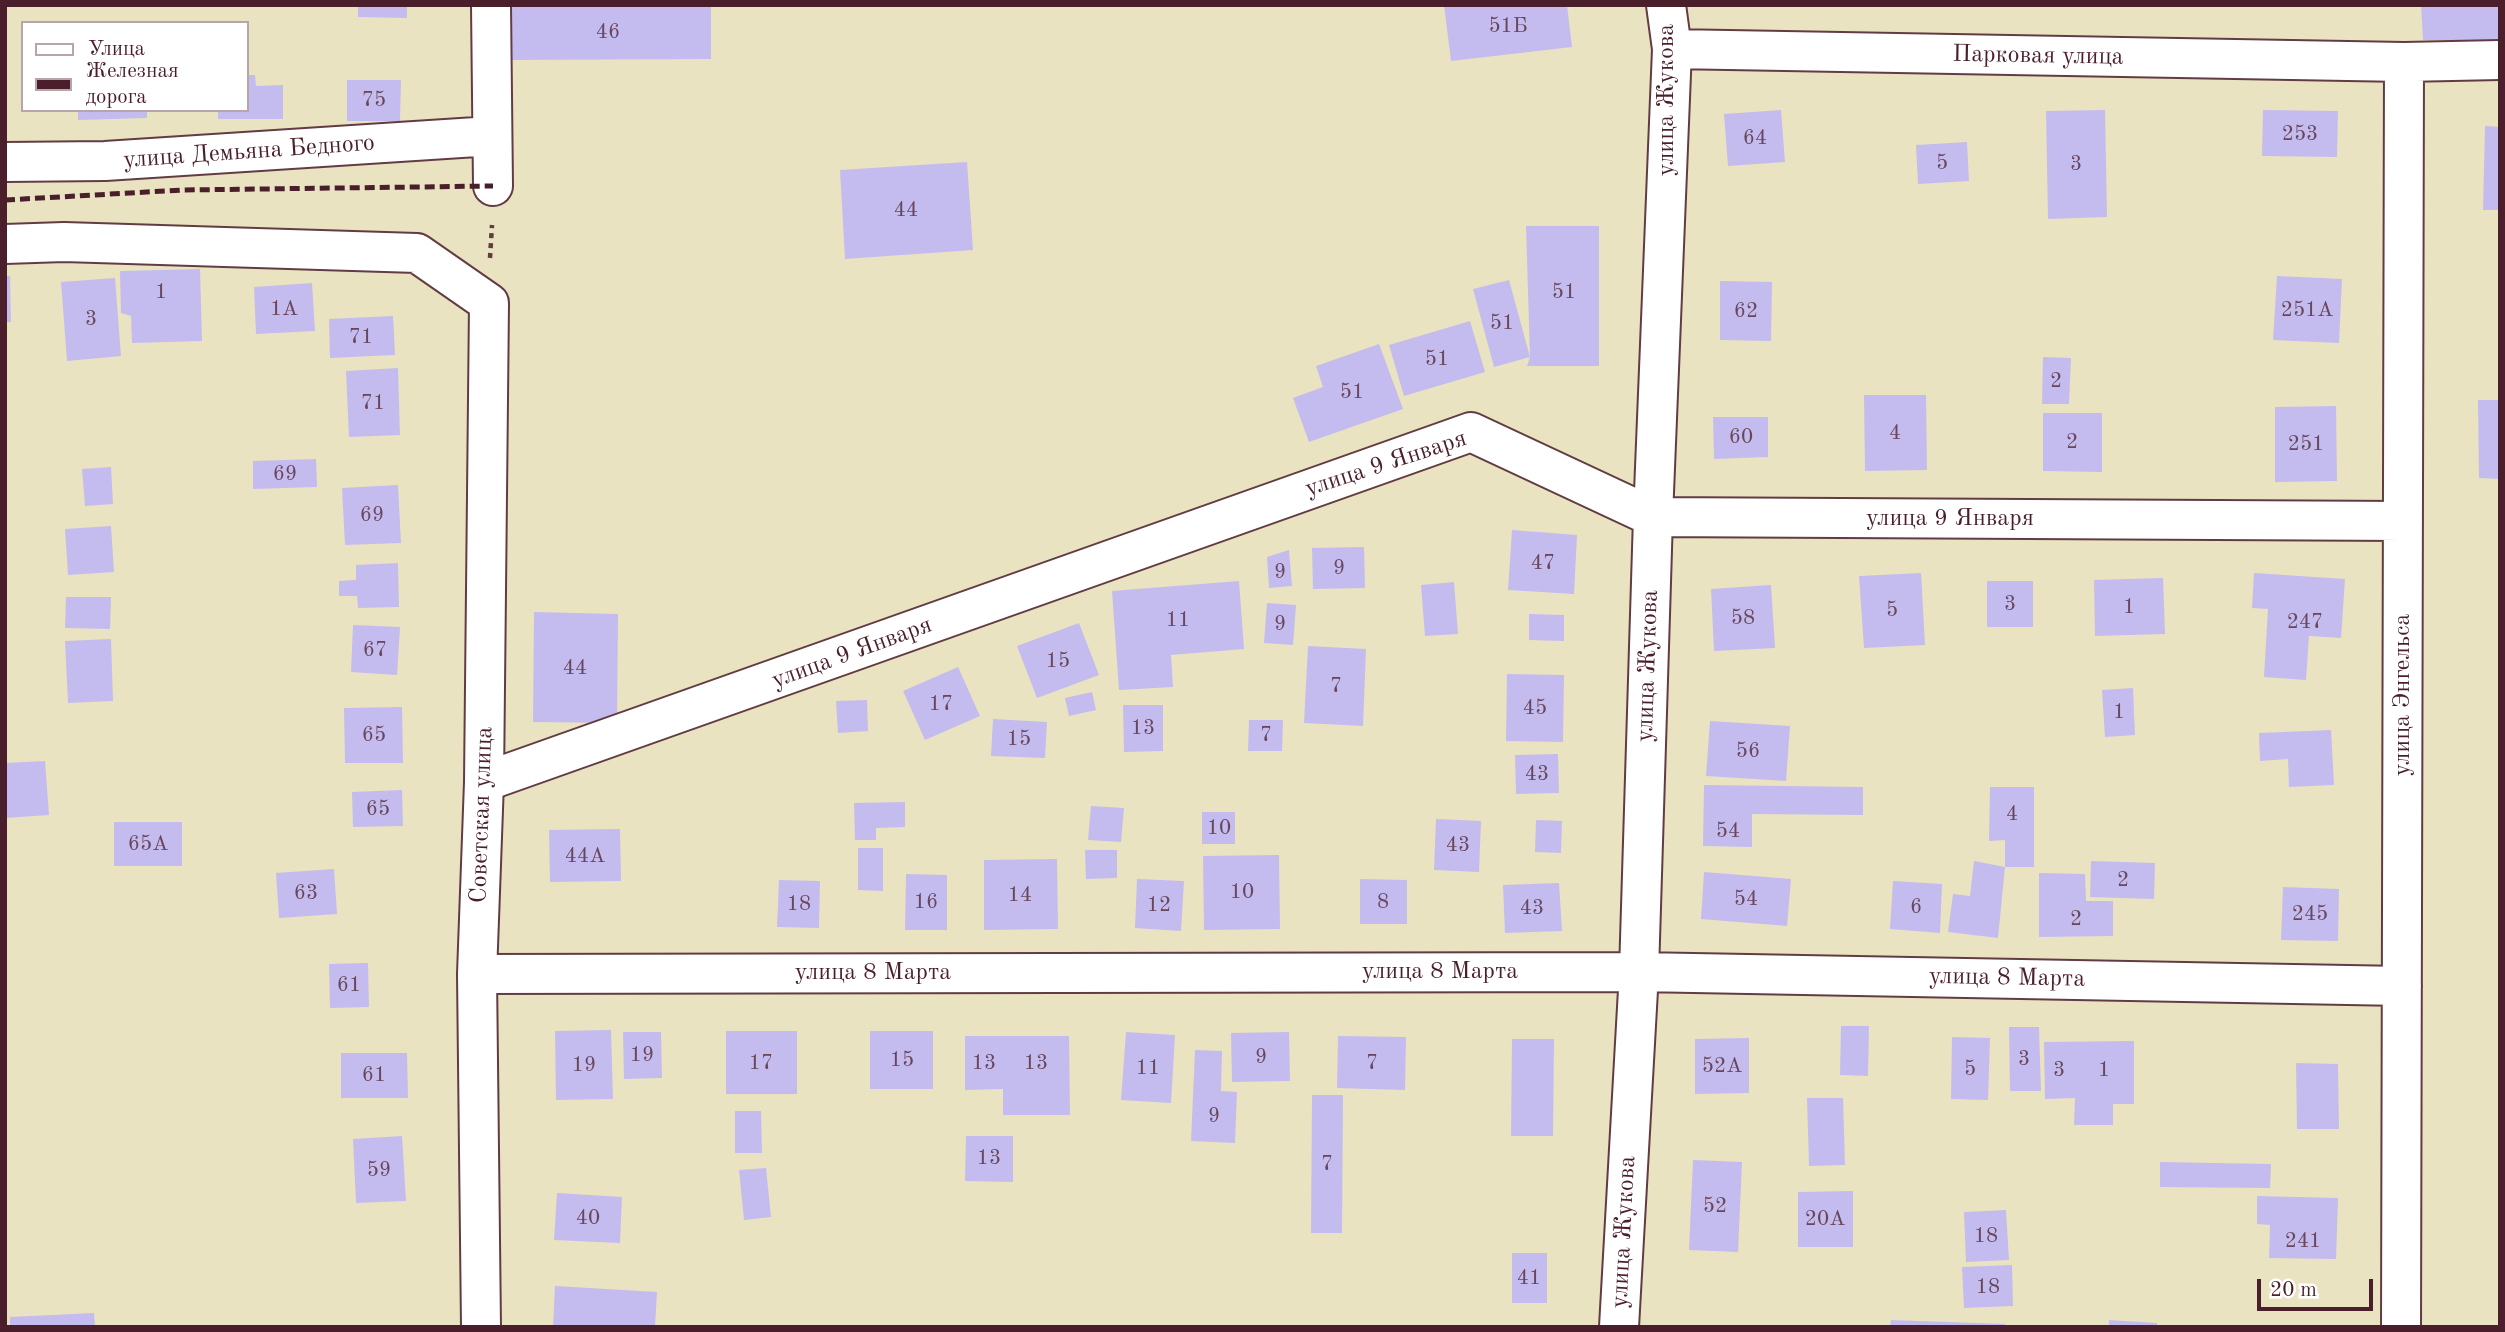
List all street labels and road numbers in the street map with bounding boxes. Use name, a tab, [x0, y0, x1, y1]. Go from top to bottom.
street label: улица Жукова	[1653, 24, 1681, 176]
street label: Парковая улица	[1952, 40, 2124, 72]
street label: улица Демьяна Бедного	[122, 129, 376, 175]
street label: улица 9 Января	[1302, 424, 1470, 504]
street label: улица 9 Января	[1866, 505, 2034, 533]
street label: улица Жукова	[1631, 589, 1665, 743]
street label: улица 9 Января	[768, 611, 936, 695]
street label: улица Энгельса	[2389, 614, 2417, 776]
street label: Советская улица	[465, 726, 499, 904]
street label: улица 8 Марта	[1362, 958, 1518, 986]
street label: улица 8 Марта	[795, 959, 951, 987]
street label: улица 8 Марта	[1929, 962, 2085, 994]
street label: улица Жукова	[1606, 1155, 1642, 1309]

